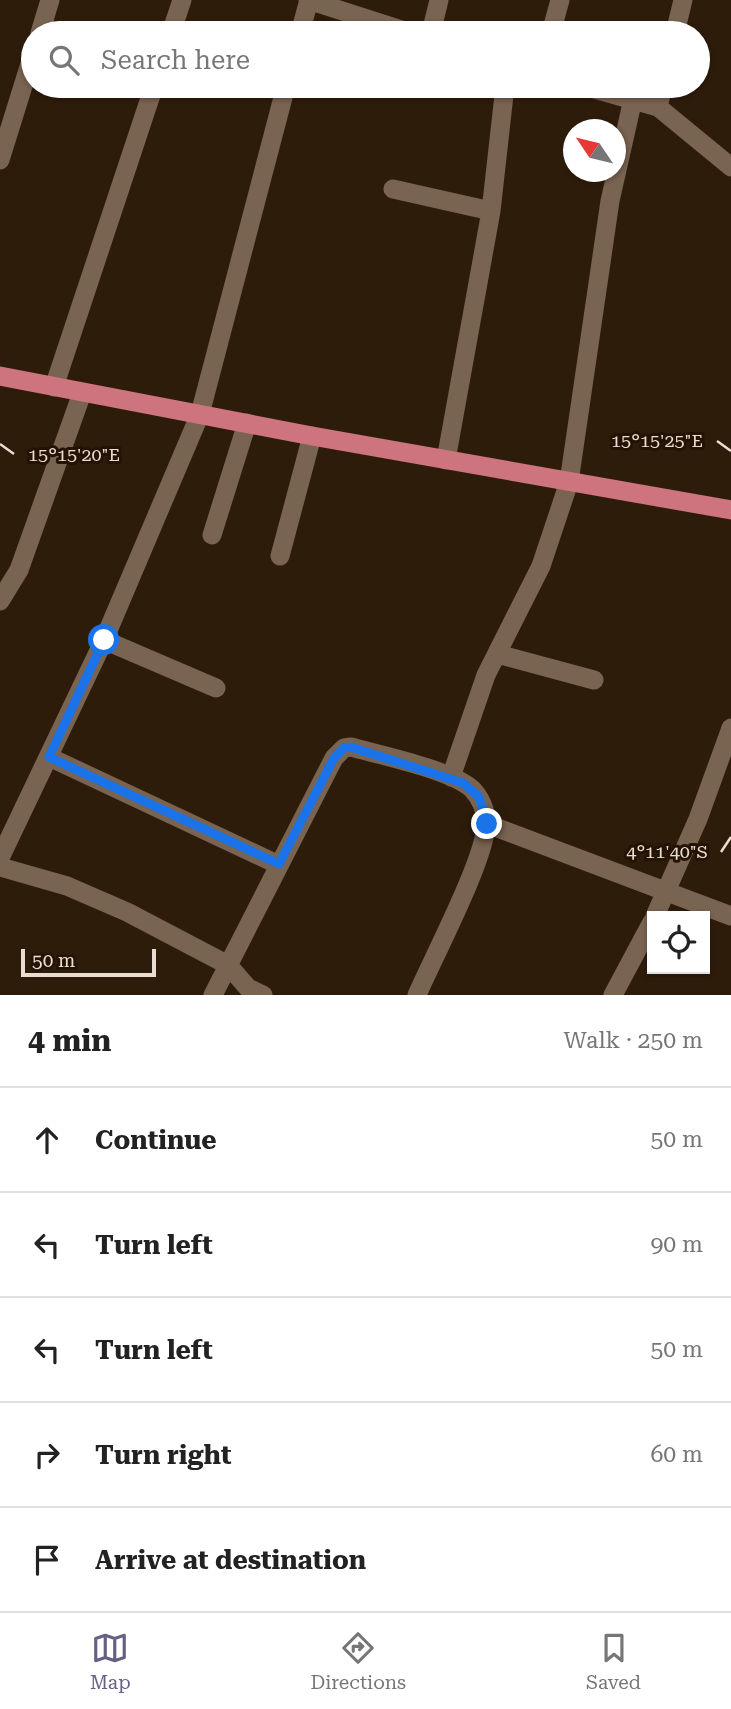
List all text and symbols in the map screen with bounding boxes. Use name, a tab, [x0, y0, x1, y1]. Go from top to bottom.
search box	[21, 21, 710, 98]
icon: search	[45, 41, 83, 79]
text: Search here	[101, 45, 250, 75]
north arrow	[563, 119, 626, 182]
text: 15°15'25"E	[611, 430, 703, 451]
text: 15°15'20"E	[28, 444, 120, 465]
route start	[88, 624, 119, 655]
route end	[471, 808, 502, 839]
text: 4°11'40"S	[626, 841, 708, 862]
map controls	[647, 911, 710, 974]
button: locate	[647, 911, 710, 974]
scale bar	[21, 946, 156, 978]
text: 50 m	[32, 949, 75, 972]
text: 4 min	[28, 1023, 111, 1058]
text: Walk · 250 m	[564, 1027, 703, 1054]
icon: ahead	[28, 1121, 66, 1159]
text: Continue	[95, 1125, 217, 1155]
text: 50 m	[650, 1126, 703, 1153]
icon: left	[28, 1226, 66, 1264]
text: Turn left	[95, 1230, 213, 1260]
text: 90 m	[650, 1231, 703, 1258]
icon: left	[28, 1331, 66, 1369]
text: Turn left	[95, 1335, 213, 1365]
text: 50 m	[650, 1336, 703, 1363]
icon: right	[28, 1436, 66, 1474]
text: Turn right	[95, 1440, 231, 1470]
text: 60 m	[650, 1441, 703, 1468]
icon: arrive	[28, 1541, 66, 1579]
text: Arrive at destination	[95, 1545, 366, 1575]
tab: Map	[90, 1629, 131, 1694]
tab: Directions	[310, 1629, 406, 1694]
tab: Saved	[586, 1629, 641, 1694]

